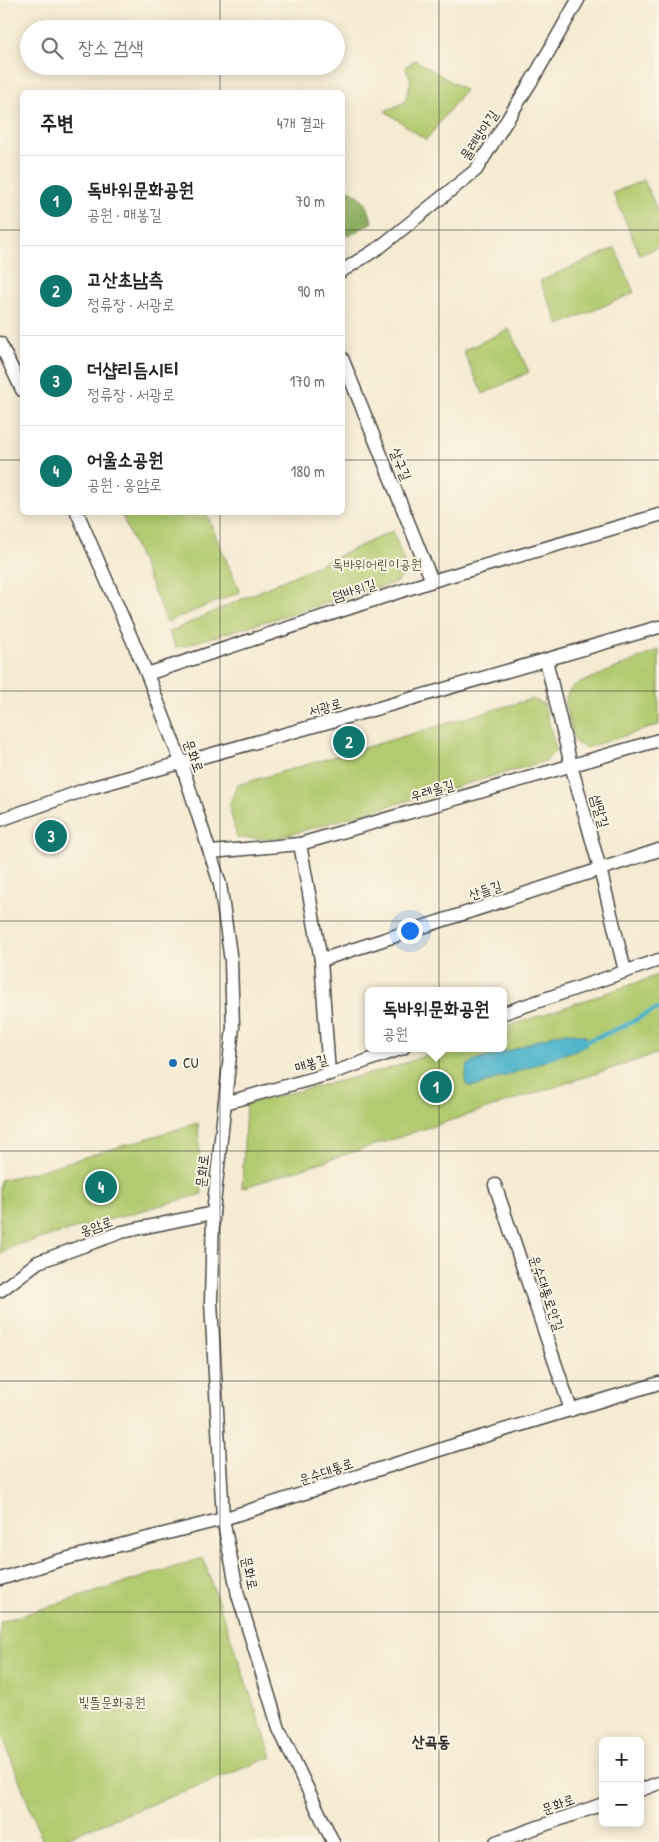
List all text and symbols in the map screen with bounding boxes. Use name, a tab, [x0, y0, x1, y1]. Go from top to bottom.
search box	[20, 20, 345, 75]
icon: search	[38, 34, 66, 62]
text: 장소 검색	[78, 34, 144, 60]
street label: 물레방아길	[455, 105, 502, 164]
text: 주변	[40, 108, 74, 137]
text: 4개 결과	[277, 112, 325, 134]
text: 독바위문화공원	[87, 176, 194, 202]
text: 1	[53, 190, 59, 212]
text: 70 m	[295, 190, 325, 212]
text: 공원 · 매봉길	[87, 203, 162, 225]
text: 고산초남측	[87, 266, 163, 292]
text: 2	[52, 280, 60, 302]
text: 90 m	[297, 280, 325, 302]
text: 정류장 · 서광로	[87, 293, 175, 315]
text: 더샵리듬시티	[87, 356, 179, 382]
text: 3	[52, 370, 60, 392]
text: 170 m	[290, 370, 325, 392]
text: 정류장 · 서광로	[87, 383, 175, 405]
street label: 살구길	[386, 445, 417, 484]
text: 어울소공원	[87, 446, 163, 472]
text: 4	[53, 460, 59, 482]
text: 180 m	[291, 460, 325, 482]
text: 공원 · 옹암로	[87, 473, 162, 495]
park label: 독바위어린이공원	[332, 554, 422, 573]
street label: 덤바위길	[329, 573, 379, 606]
street label: 서광로	[306, 693, 344, 720]
pin: 2	[333, 723, 365, 761]
street label: 문화로	[180, 737, 209, 775]
street label: 우레울길	[408, 774, 457, 805]
street label: 샘말길	[587, 792, 614, 830]
pin: 3	[35, 817, 67, 855]
street label: 산들길	[466, 875, 505, 904]
your location	[397, 918, 423, 944]
popup	[365, 987, 507, 1052]
text: 독바위문화공원	[382, 995, 490, 1021]
text: 공원	[382, 1022, 408, 1044]
street label: 매봉길	[292, 1049, 330, 1076]
place label: CU	[183, 1053, 199, 1072]
marker: CU	[167, 1057, 179, 1069]
pin: 1	[420, 1068, 452, 1106]
street label: 문화로	[190, 1153, 213, 1189]
pin: 4	[85, 1168, 117, 1206]
street label: 옹암로	[77, 1211, 115, 1240]
street label: 운수대통로안길	[526, 1252, 570, 1334]
street label: 운수대통로	[296, 1453, 356, 1488]
street label: 문화로	[238, 1554, 263, 1591]
park label: 빛뜰문화공원	[78, 1692, 146, 1711]
district label: 산곡동	[412, 1730, 450, 1752]
map controls	[599, 1737, 644, 1827]
button: +	[599, 1737, 644, 1782]
button: −	[599, 1782, 644, 1827]
street label: 문화로	[539, 1789, 577, 1818]

